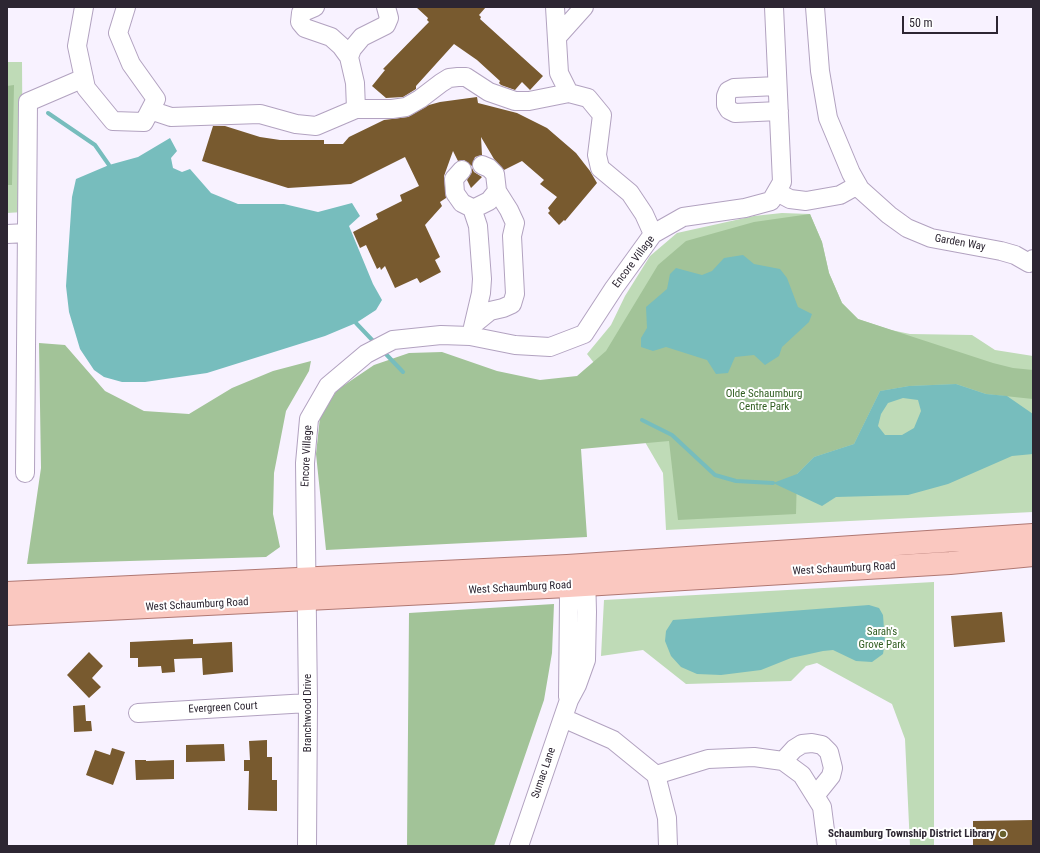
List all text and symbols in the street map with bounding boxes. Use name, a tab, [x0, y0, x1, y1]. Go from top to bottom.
scale bar	[904, 8, 1000, 34]
text: 50 m	[909, 16, 933, 30]
street label: Garden Way	[934, 232, 986, 254]
street label: Encore Village	[610, 233, 658, 291]
park label: Olde Schaumburg Centre Park	[726, 387, 802, 413]
street label: Encore Village	[299, 425, 315, 487]
street label: West Schaumburg Road	[792, 560, 896, 578]
street label: West Schaumburg Road	[468, 579, 572, 597]
street label: West Schaumburg Road	[145, 596, 249, 614]
park label: Sarah's Grove Park	[858, 625, 906, 651]
street label: Branchwood Drive	[301, 674, 315, 752]
street label: Evergreen Court	[188, 700, 258, 716]
street label: Sumac Lane	[529, 746, 559, 800]
place label: Schaumburg Township District Library	[828, 827, 995, 841]
marker: Schaumburg Township District Library	[998, 829, 1008, 839]

